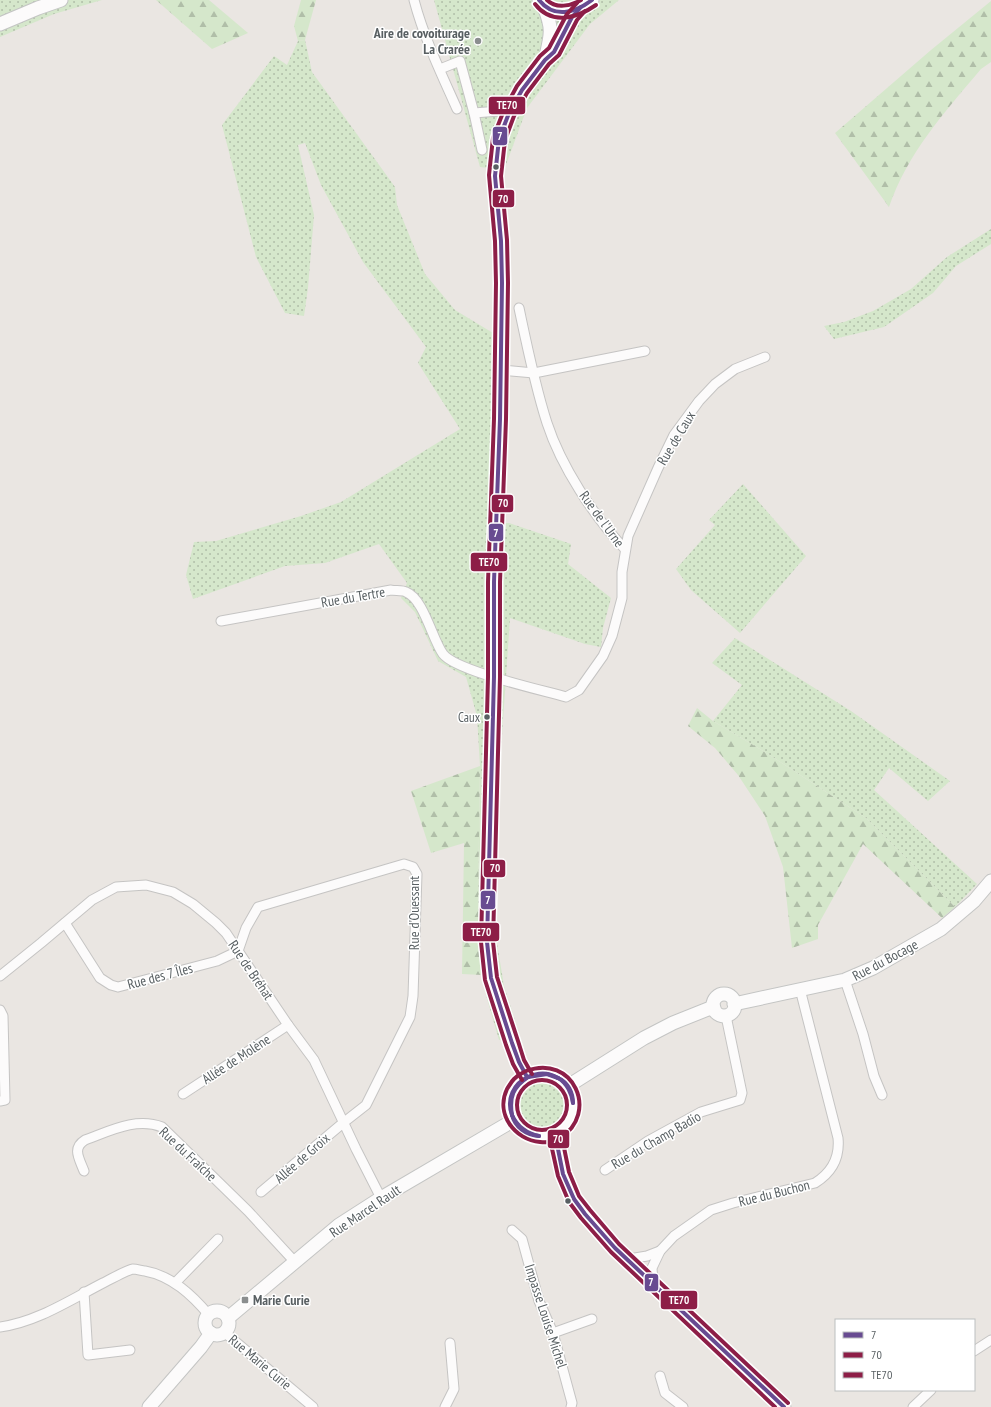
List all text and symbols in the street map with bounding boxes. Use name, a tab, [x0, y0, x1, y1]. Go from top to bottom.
place label: Aire de covoiturage La Crarée	[373, 24, 470, 58]
marker: Aire de covoiturage La Crarée	[473, 36, 483, 46]
line badge: TE70	[488, 96, 526, 115]
text: TE70	[497, 98, 517, 112]
line badge: 7	[492, 126, 508, 146]
text: 7	[497, 129, 503, 143]
unlabelled marker	[491, 162, 501, 172]
line badge: 70	[492, 189, 515, 208]
text: 70	[498, 192, 508, 206]
street label: Rue de Caux	[653, 407, 699, 468]
street label: Rue de l'Urne	[576, 487, 629, 551]
line badge: 70	[491, 494, 514, 513]
text: 70	[498, 496, 508, 510]
line badge: 7	[488, 523, 504, 542]
text: 7	[493, 526, 499, 540]
line badge: TE70	[470, 552, 508, 572]
text: TE70	[479, 555, 499, 569]
street label: Rue du Tertre	[320, 582, 387, 611]
place label: Caux	[458, 709, 481, 726]
marker: Caux	[482, 712, 492, 722]
line badge: 70	[483, 859, 506, 878]
text: 70	[490, 861, 500, 875]
street label: Rue d'Ouessant	[405, 876, 423, 950]
line badge: 7	[480, 890, 496, 910]
text: 7	[485, 893, 491, 907]
line badge: TE70	[462, 922, 500, 942]
text: TE70	[471, 925, 491, 939]
street label: Rue du Bocage	[849, 935, 921, 985]
street label: Rue de Bréhat	[224, 937, 278, 1003]
street label: Rue des 7 Îles	[125, 959, 195, 993]
street label: Allée de Molène	[198, 1030, 274, 1088]
street label: Rue du Champ Badio	[608, 1107, 704, 1173]
street label: Rue du Fraîche	[156, 1123, 221, 1185]
street label: Allée de Groix	[270, 1129, 334, 1187]
line badge: 70	[547, 1129, 570, 1149]
text: 70	[553, 1132, 563, 1146]
street label: Rue du Buchon	[737, 1175, 811, 1211]
street label: Rue Marcel Rault	[326, 1180, 404, 1241]
unlabelled marker	[563, 1196, 573, 1206]
street label: Impasse Louise Michel	[521, 1262, 572, 1371]
line badge: 7	[644, 1273, 659, 1292]
text: 7	[648, 1275, 654, 1289]
line badge: TE70	[660, 1290, 698, 1310]
place label: Marie Curie	[253, 1291, 310, 1309]
text: TE70	[669, 1293, 689, 1307]
marker: Marie Curie	[240, 1295, 250, 1305]
legend	[835, 1319, 975, 1391]
text: 7	[871, 1327, 876, 1342]
street label: Rue Marie Curie	[225, 1330, 295, 1394]
text: 70	[871, 1347, 882, 1362]
text: TE70	[871, 1367, 892, 1382]

